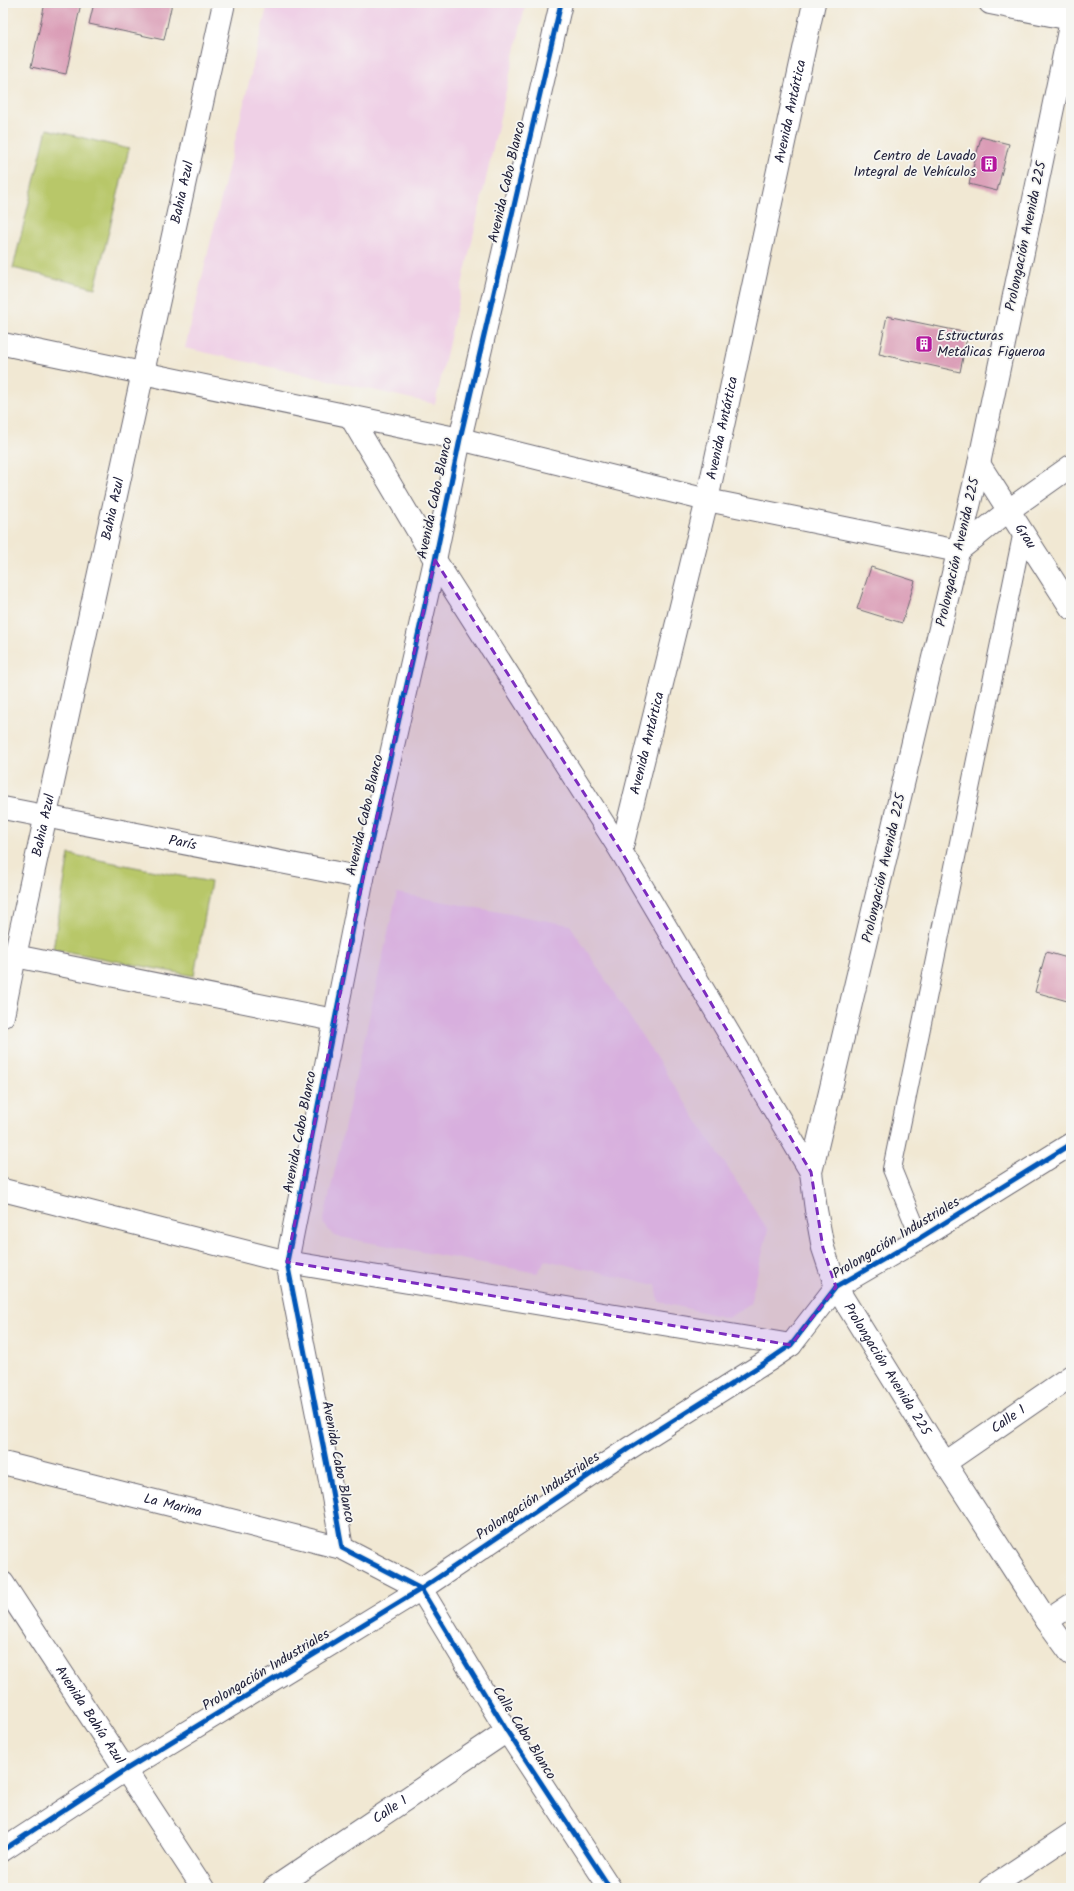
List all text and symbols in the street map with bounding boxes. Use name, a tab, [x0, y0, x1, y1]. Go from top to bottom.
street label: Avenida Antártica	[769, 58, 812, 165]
street label: Avenida Cabo Blanco	[482, 119, 532, 245]
place label: Centro de Lavado Integral de Vehículos	[853, 145, 976, 183]
building icon: Centro de Lavado Integral de Vehículos	[979, 154, 999, 174]
street label: Bahia Azul	[165, 158, 200, 226]
street label: Prolongación Avenida 225	[999, 158, 1053, 313]
place label: Estructuras Metálicas Figueroa	[937, 325, 1045, 363]
building icon: Estructuras Metálicas Figueroa	[914, 334, 934, 354]
street label: Avenida Antártica	[701, 374, 744, 482]
street label: Avenida Cabo Blanco	[411, 435, 459, 561]
street label: Prolongación Avenida 225	[930, 474, 986, 629]
street label: Bahia Azul	[96, 475, 131, 542]
street label: Grau	[1009, 519, 1042, 554]
street label: Avenida Antártica	[624, 690, 671, 797]
street label: Avenida Cabo Blanco	[340, 752, 390, 878]
street label: Prolongación Avenida 225	[856, 790, 912, 945]
street label: Bahia Azul	[26, 791, 61, 859]
street label: París	[167, 829, 199, 856]
street label: Avenida Cabo Blanco	[277, 1069, 323, 1195]
street label: Prolongación Industriales	[828, 1191, 964, 1285]
street label: Prolongación Avenida 225	[837, 1299, 937, 1441]
street label: Avenida Cabo Blanco	[315, 1399, 361, 1525]
street label: Calle 1	[986, 1399, 1030, 1439]
street label: Prolongación Industriales	[472, 1446, 604, 1546]
street label: La Marina	[141, 1488, 204, 1523]
street label: Prolongación Industriales	[198, 1623, 334, 1717]
street label: Avenida Bahía Azul	[49, 1661, 130, 1769]
street label: Calle Cabo Blanco	[486, 1682, 562, 1784]
street label: Calle 1	[368, 1790, 412, 1830]

